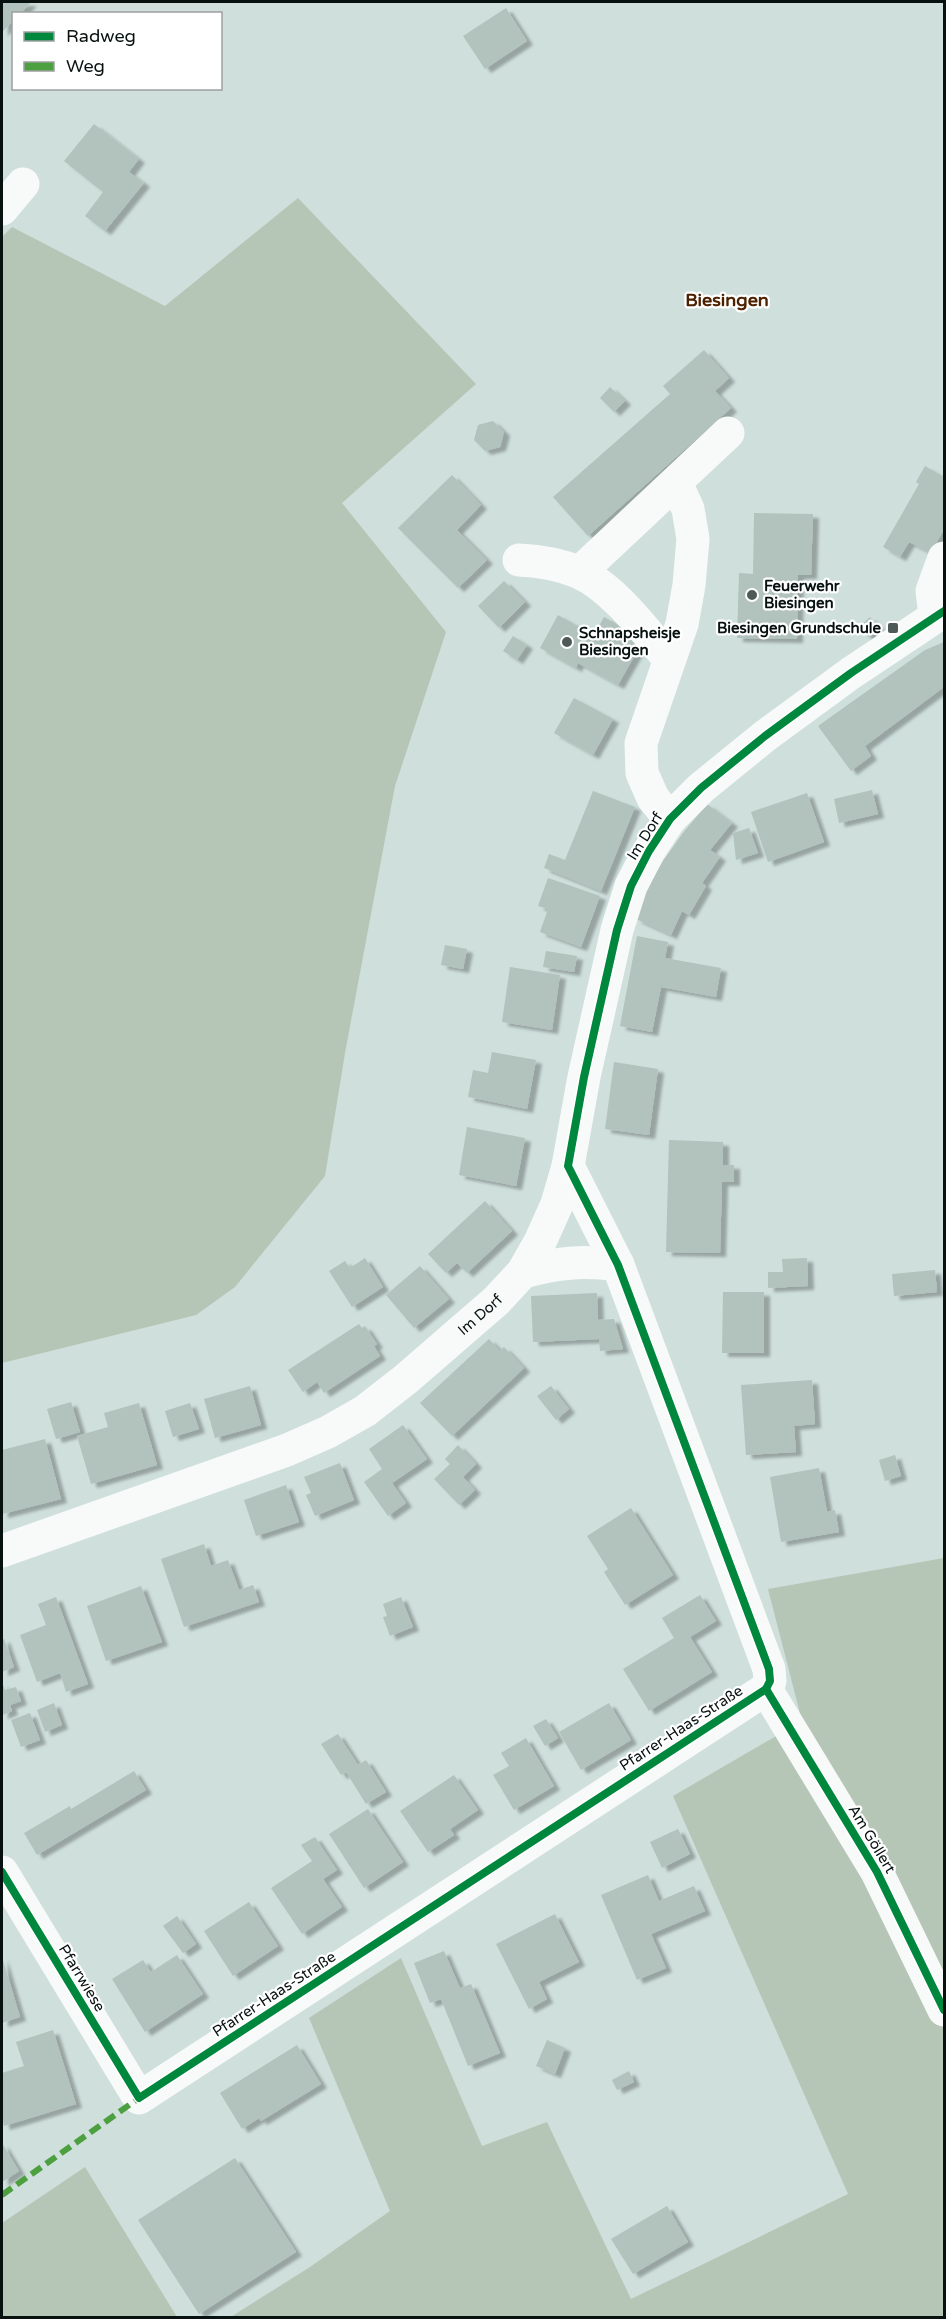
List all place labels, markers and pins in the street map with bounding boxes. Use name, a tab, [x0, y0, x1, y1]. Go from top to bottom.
place label: Feuerwehr Biesingen	[764, 577, 840, 613]
marker: Feuerwehr Biesingen	[745, 588, 759, 602]
place label: Biesingen Grundschule	[717, 619, 882, 638]
marker: Biesingen Grundschule	[886, 621, 900, 635]
place label: Schnapsheisje Biesingen	[579, 624, 681, 660]
marker: Schnapsheisje Biesingen	[560, 635, 574, 649]

